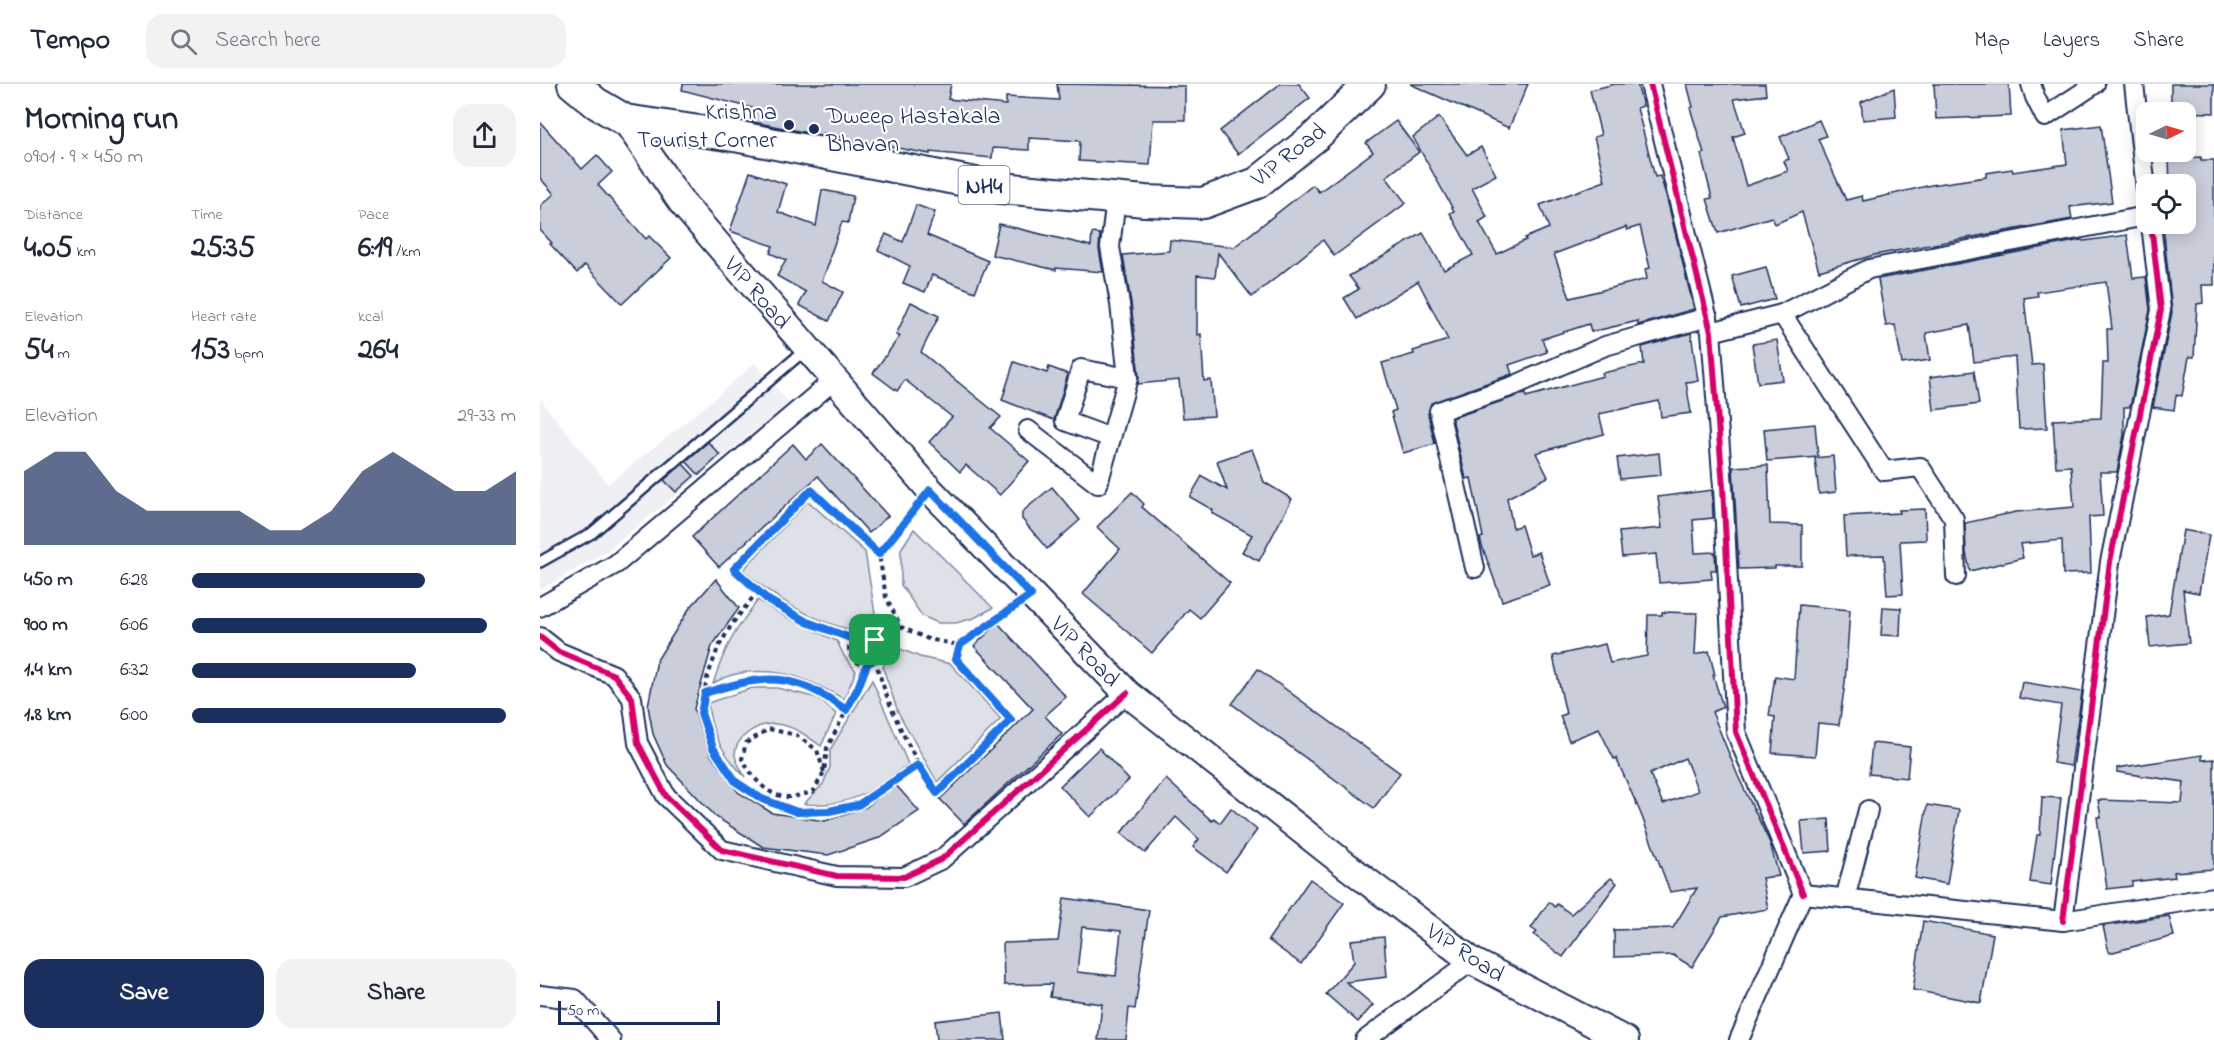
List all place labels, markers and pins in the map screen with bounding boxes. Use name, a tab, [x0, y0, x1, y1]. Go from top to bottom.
place label: Krishna Tourist Corner	[637, 96, 778, 159]
place label: Dweep Hastakala Bhavan	[825, 100, 1001, 163]
marker: Krishna Tourist Corner	[782, 118, 796, 132]
marker: Dweep Hastakala Bhavan	[807, 122, 821, 136]
pin	[849, 614, 900, 665]

